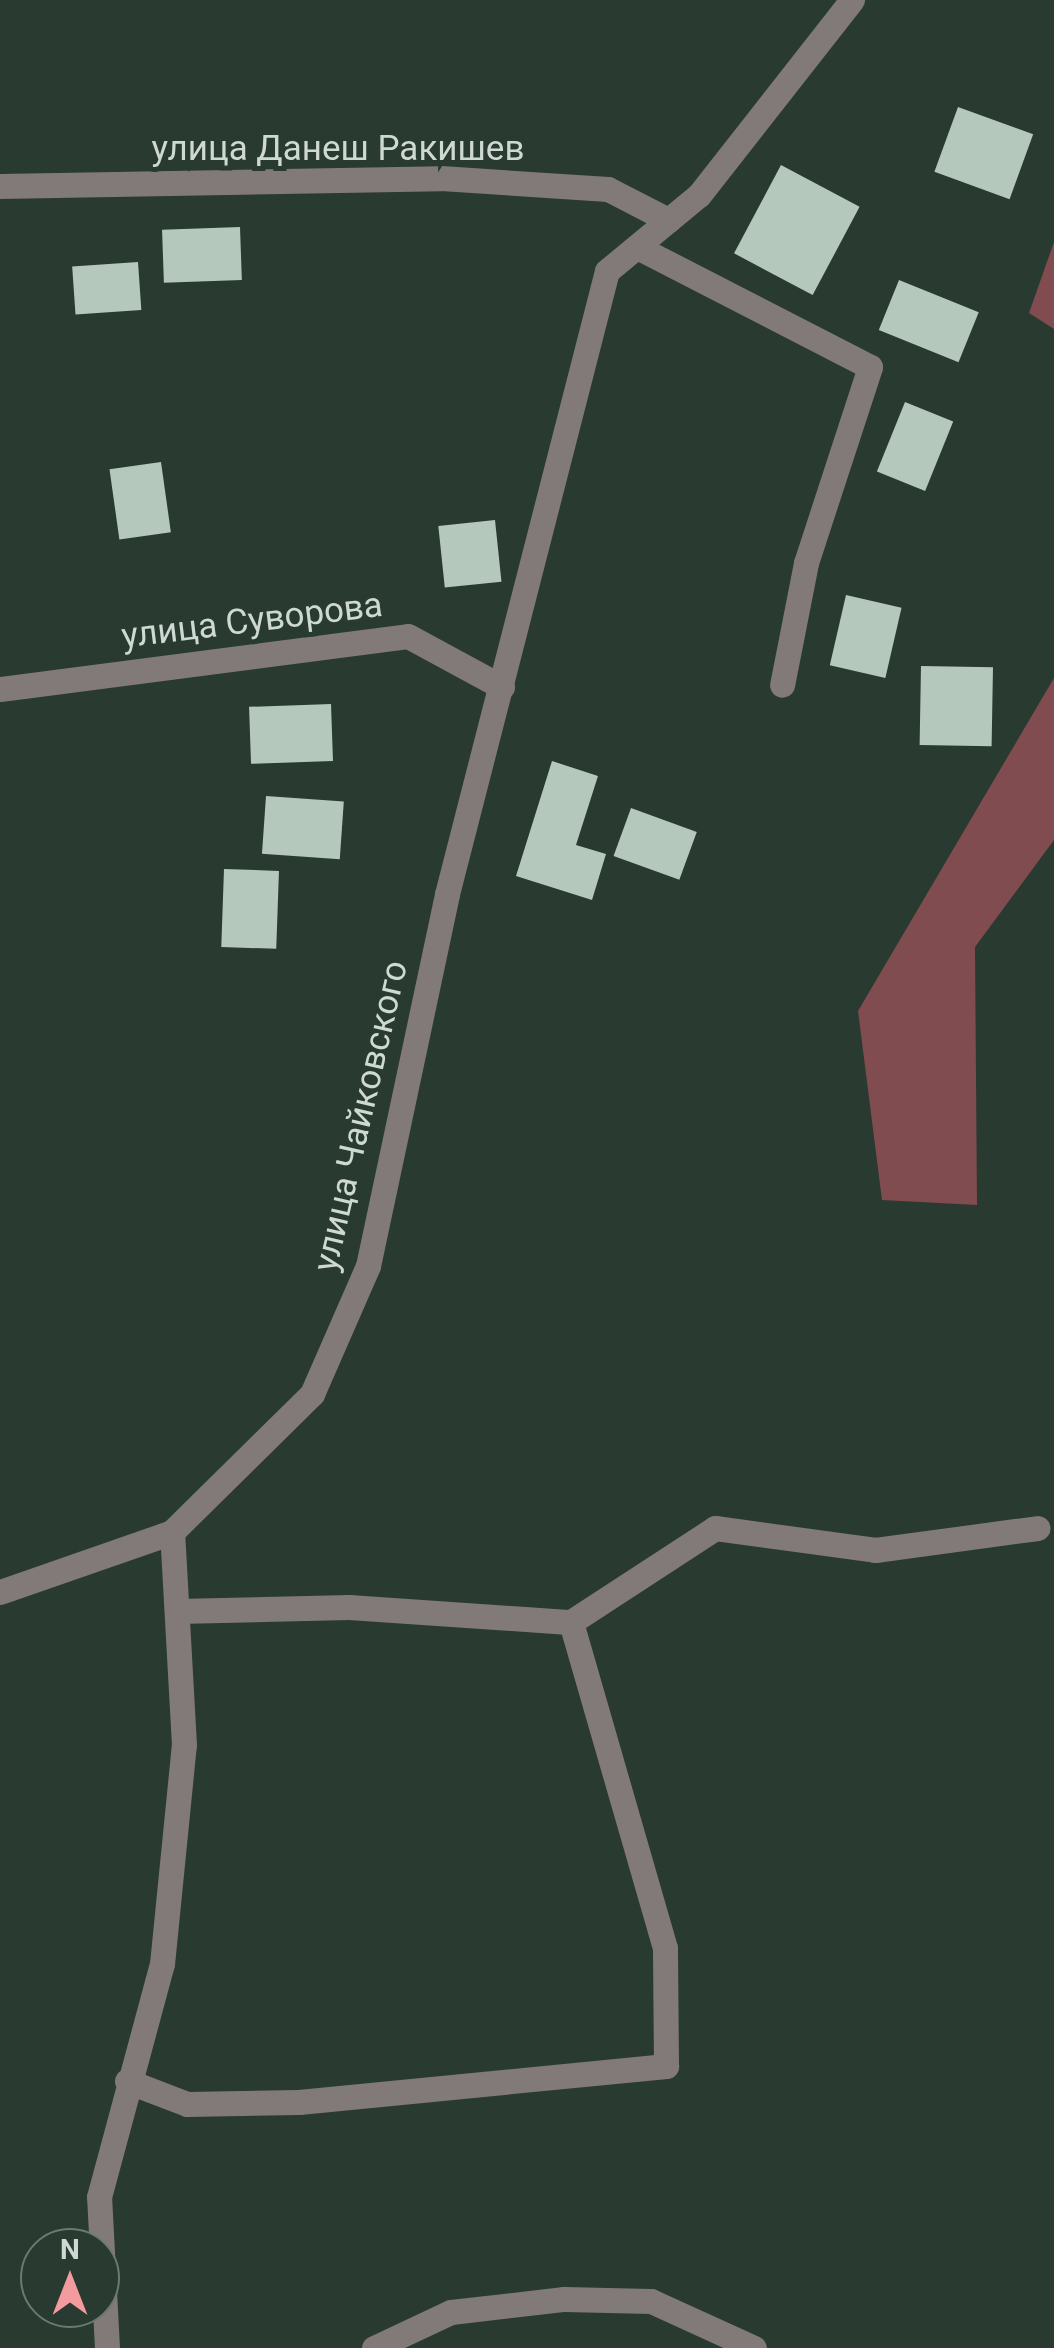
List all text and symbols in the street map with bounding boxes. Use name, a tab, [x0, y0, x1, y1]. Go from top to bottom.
street label: улица Данеш Ракишев	[152, 128, 524, 170]
street label: улица Суворова	[119, 584, 385, 658]
street label: улица Чайковского	[305, 957, 417, 1275]
north arrow	[20, 2228, 120, 2328]
text: N	[60, 2233, 80, 2266]

